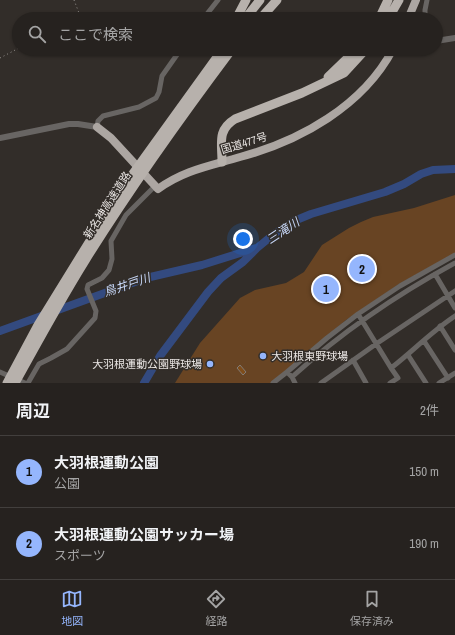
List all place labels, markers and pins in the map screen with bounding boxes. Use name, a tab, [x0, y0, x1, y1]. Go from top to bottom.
pin: 2	[349, 254, 375, 284]
pin: 1	[313, 274, 339, 304]
place label: 大羽根東野球場	[271, 349, 348, 363]
marker: 大羽根東野球場	[258, 351, 268, 361]
place label: 大羽根運動公園野球場	[92, 357, 202, 371]
marker: 大羽根運動公園野球場	[205, 359, 215, 369]

